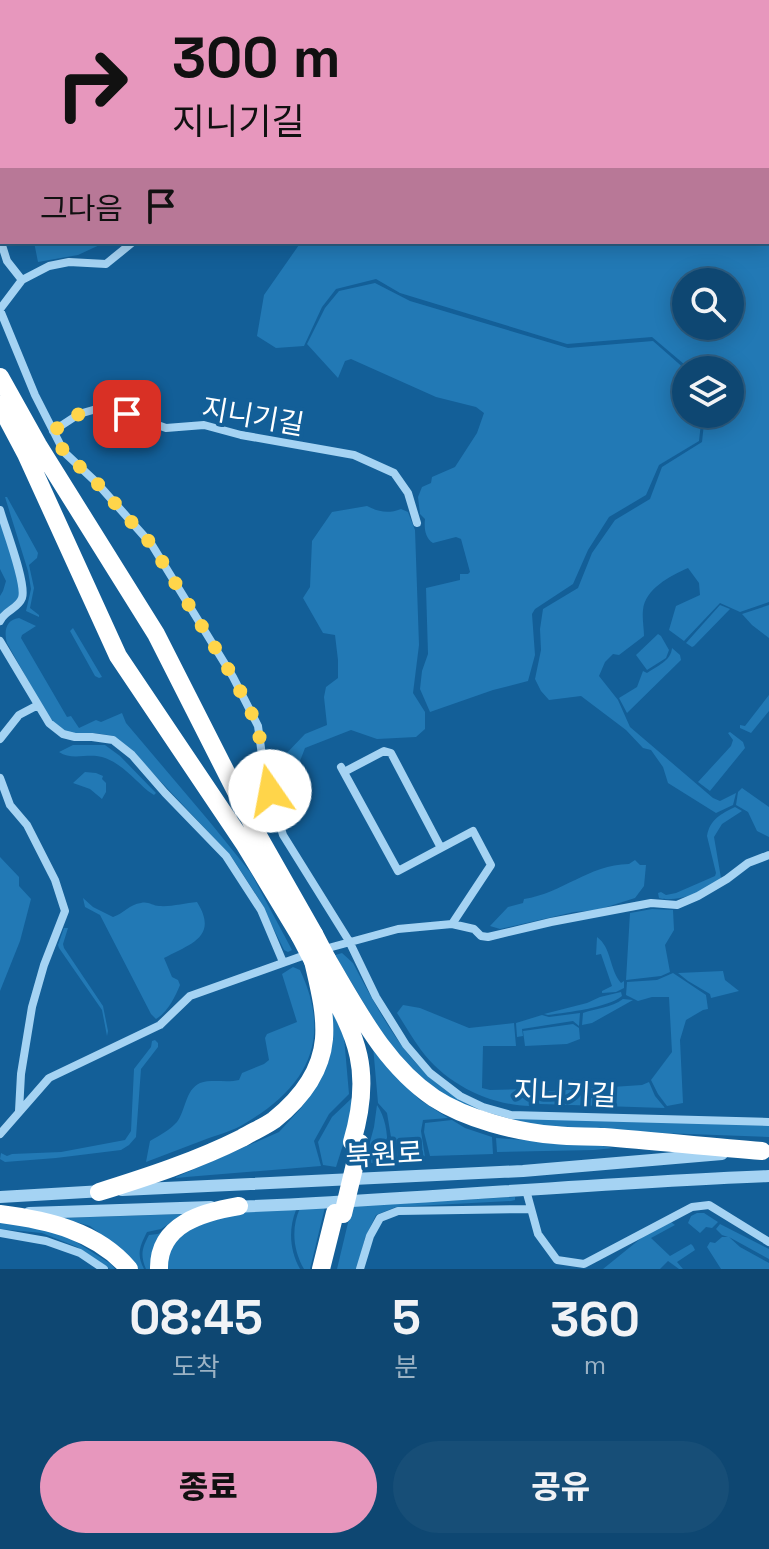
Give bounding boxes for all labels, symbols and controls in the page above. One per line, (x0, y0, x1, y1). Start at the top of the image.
text: 300 m (172, 22, 341, 93)
icon: right (40, 32, 144, 136)
text: 지니기길 (172, 99, 304, 145)
icon: arrive (139, 184, 183, 228)
text: 그다음 (40, 189, 123, 228)
map controls (672, 268, 744, 428)
button: search (672, 268, 744, 340)
button: layers (672, 356, 744, 428)
pin (93, 380, 161, 448)
street label: 지니기길 (199, 389, 307, 443)
icon: arrive (105, 392, 149, 436)
position arrow (228, 749, 312, 833)
street label: 지니기길 (513, 1072, 617, 1114)
street label: 북원로 (344, 1134, 424, 1174)
text: 08:45 (129, 1287, 263, 1348)
text: 5 (392, 1287, 421, 1348)
text: 360 (550, 1289, 640, 1350)
text: m (584, 1348, 606, 1382)
text: 도착 (172, 1350, 220, 1384)
text: 분 (394, 1350, 418, 1384)
button: 종료 (40, 1441, 377, 1533)
button: 공유 (393, 1441, 729, 1533)

